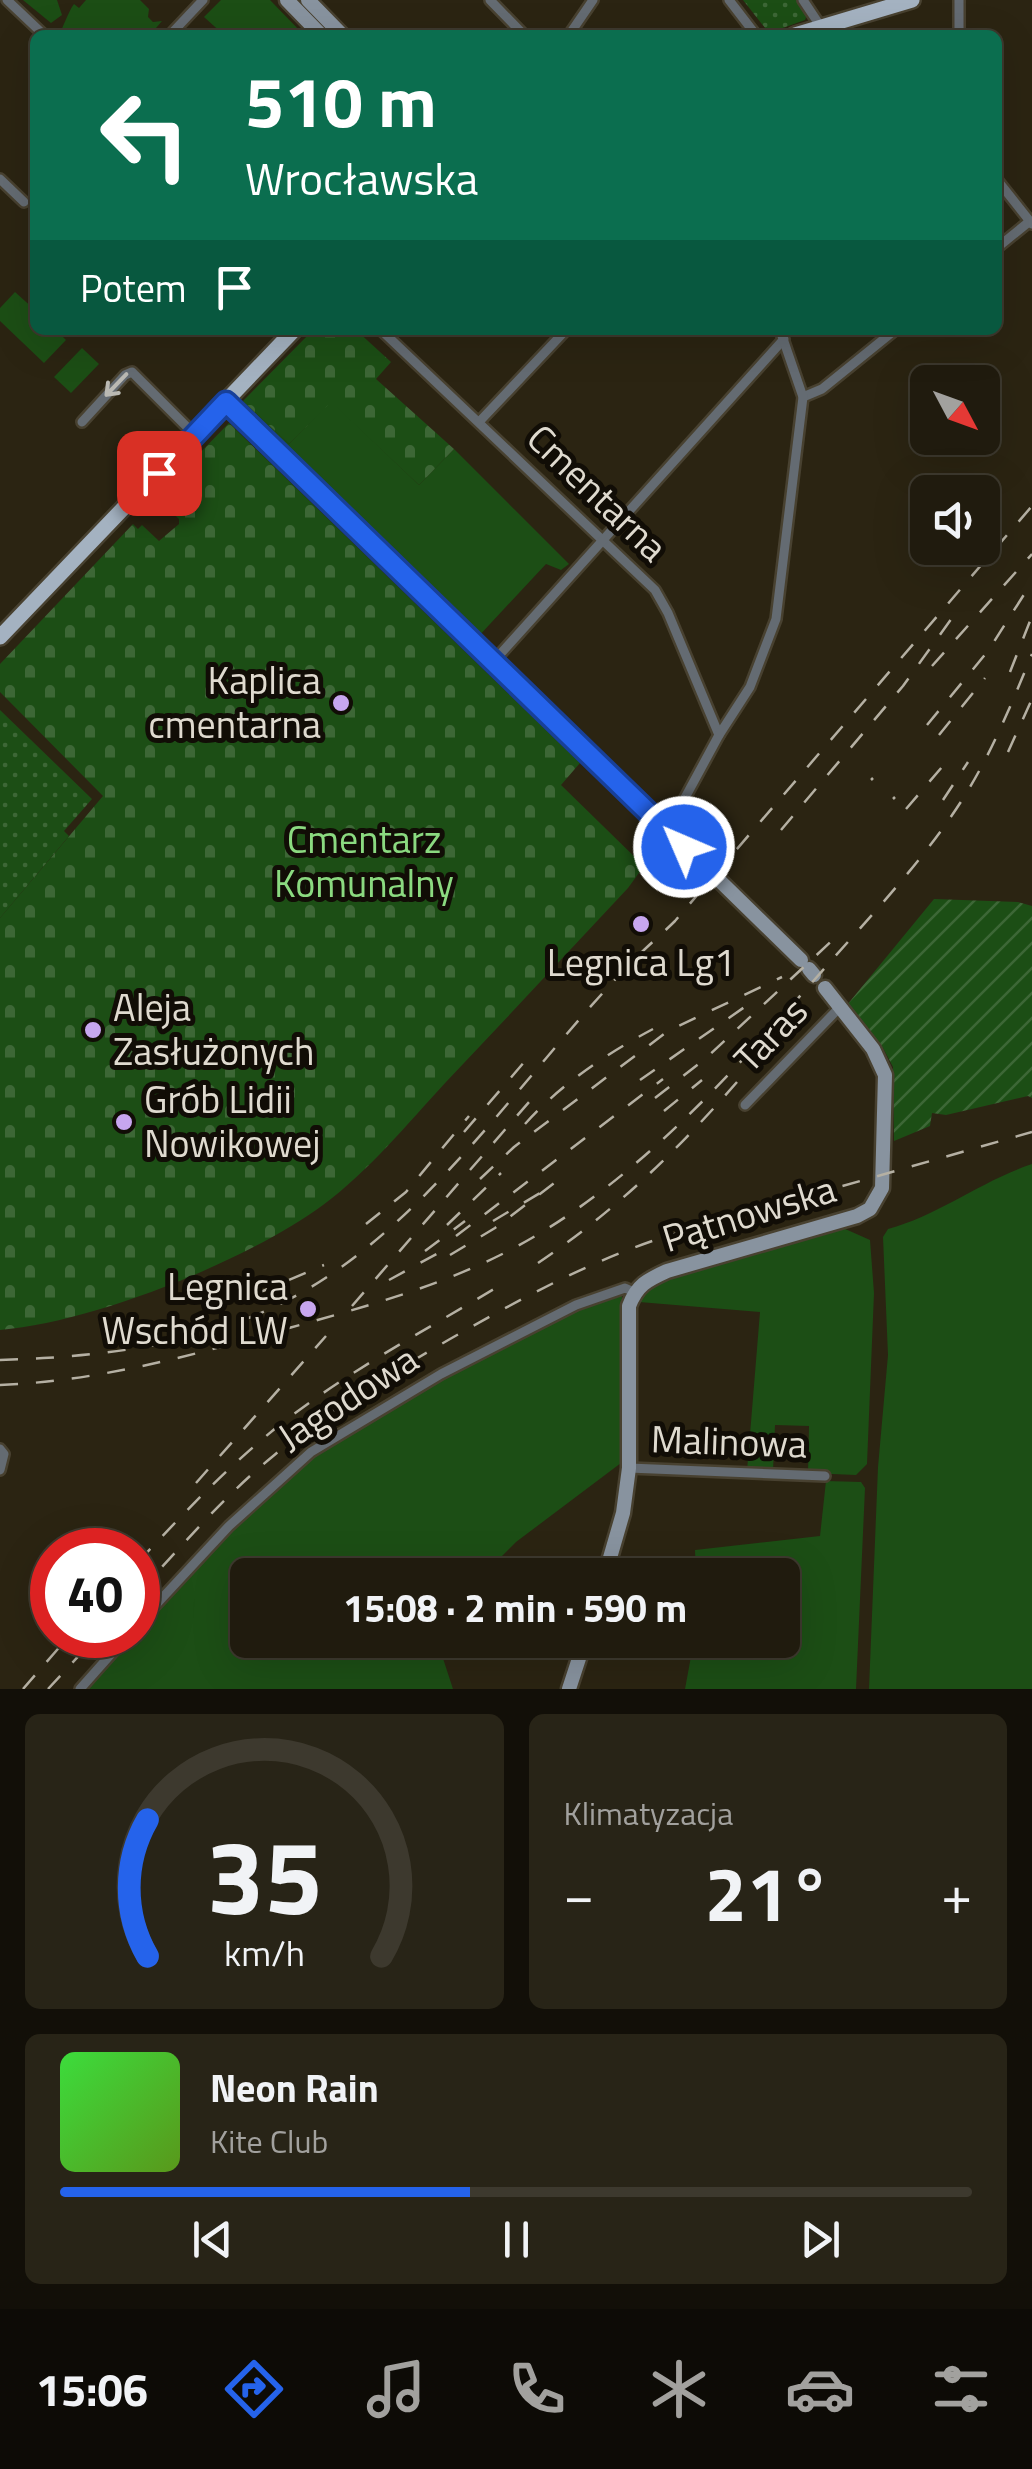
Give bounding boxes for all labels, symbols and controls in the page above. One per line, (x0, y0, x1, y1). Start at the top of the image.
text: 510 m (245, 48, 437, 154)
icon: left (80, 70, 210, 200)
text: Wrocławska (245, 144, 478, 212)
text: Potem (80, 259, 187, 317)
icon: arrive (207, 260, 262, 315)
north arrow (910, 365, 1000, 455)
map controls (910, 365, 1000, 565)
one-way arrow (105, 373, 129, 397)
street label: Cmentarna (514, 410, 681, 575)
pin (117, 431, 202, 516)
icon: arrive (132, 446, 187, 501)
button: sound (910, 475, 1000, 565)
place label: Kaplica cmentarna (148, 651, 321, 753)
marker: Kaplica cmentarna (330, 692, 352, 714)
position arrow (632, 795, 736, 899)
park label: Cmentarz Komunalny (274, 810, 454, 912)
marker: Legnica Lg1 (630, 913, 652, 935)
place label: Legnica Lg1 (547, 933, 735, 991)
place label: Aleja Zasłużonych (113, 978, 314, 1080)
street label: Taras (720, 983, 821, 1085)
marker: Aleja Zasłużonych (82, 1019, 104, 1041)
place label: Grób Lidii Nowikowej (144, 1070, 321, 1172)
marker: Grób Lidii Nowikowej (113, 1111, 135, 1133)
street label: Pątnowska (655, 1159, 843, 1267)
place label: Legnica Wschód LW (102, 1257, 288, 1359)
marker: Legnica Wschód LW (297, 1298, 319, 1320)
street label: Jagodowa (266, 1330, 429, 1464)
street label: Malinowa (650, 1409, 808, 1473)
speed limit sign: 40 (30, 1528, 160, 1658)
text: 15:08 · 2 min · 590 m (343, 1579, 687, 1637)
text: Klimatyzacja (564, 1789, 733, 1837)
text: 35 (206, 1796, 322, 1954)
text: 21° (705, 1836, 831, 1950)
text: − (564, 1852, 594, 1935)
text: + (941, 1852, 972, 1935)
text: km/h (224, 1925, 305, 1980)
text: Neon Rain (210, 2059, 379, 2117)
text: Kite Club (210, 2117, 328, 2165)
icon: previous (185, 2212, 240, 2267)
icon: pause (489, 2212, 544, 2267)
icon: next (793, 2212, 848, 2267)
icon: directions (219, 2354, 289, 2424)
icon: music (361, 2354, 431, 2424)
icon: phone (502, 2354, 572, 2424)
icon: climate (644, 2354, 714, 2424)
icon: car (785, 2354, 855, 2424)
icon: filters (926, 2354, 996, 2424)
text: 15:06 (36, 2355, 148, 2423)

